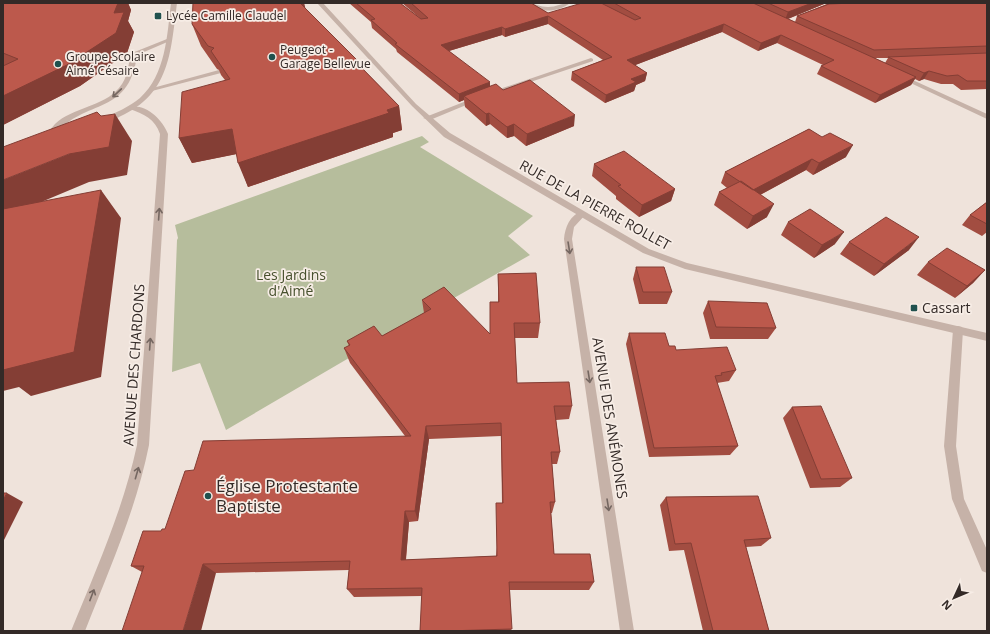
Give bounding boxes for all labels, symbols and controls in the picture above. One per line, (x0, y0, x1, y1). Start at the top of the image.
place label: Lycée Camille Claudel (166, 7, 287, 24)
marker: Lycée Camille Claudel (153, 11, 163, 21)
place label: Peugeot - Garage Bellevue (280, 41, 371, 72)
place label: Groupe Scolaire Aimé Césaire (66, 48, 156, 79)
marker: Peugeot - Garage Bellevue (267, 52, 277, 62)
marker: Groupe Scolaire Aimé Césaire (53, 59, 63, 69)
one-way arrow (112, 88, 122, 98)
street label: RUE DE LA PIERRE ROLLET (516, 155, 674, 254)
one-way arrow (155, 208, 163, 221)
one-way arrow (565, 241, 573, 254)
park label: Les Jardins d'Aimé (256, 265, 326, 300)
street label: AVENUE DES CHARDONS (118, 283, 149, 447)
place label: Cassart (922, 298, 970, 317)
marker: Cassart (909, 303, 919, 313)
street label: AVENUE DES ANÉMONES (588, 336, 633, 500)
one-way arrow (147, 338, 154, 351)
one-way arrow (585, 370, 593, 383)
one-way arrow (134, 467, 142, 480)
place label: Église Protestante Baptiste (216, 474, 358, 517)
marker: Église Protestante Baptiste (203, 491, 213, 501)
one-way arrow (604, 498, 612, 511)
north arrow (934, 578, 974, 618)
one-way arrow (89, 589, 96, 601)
text: N (938, 597, 955, 614)

